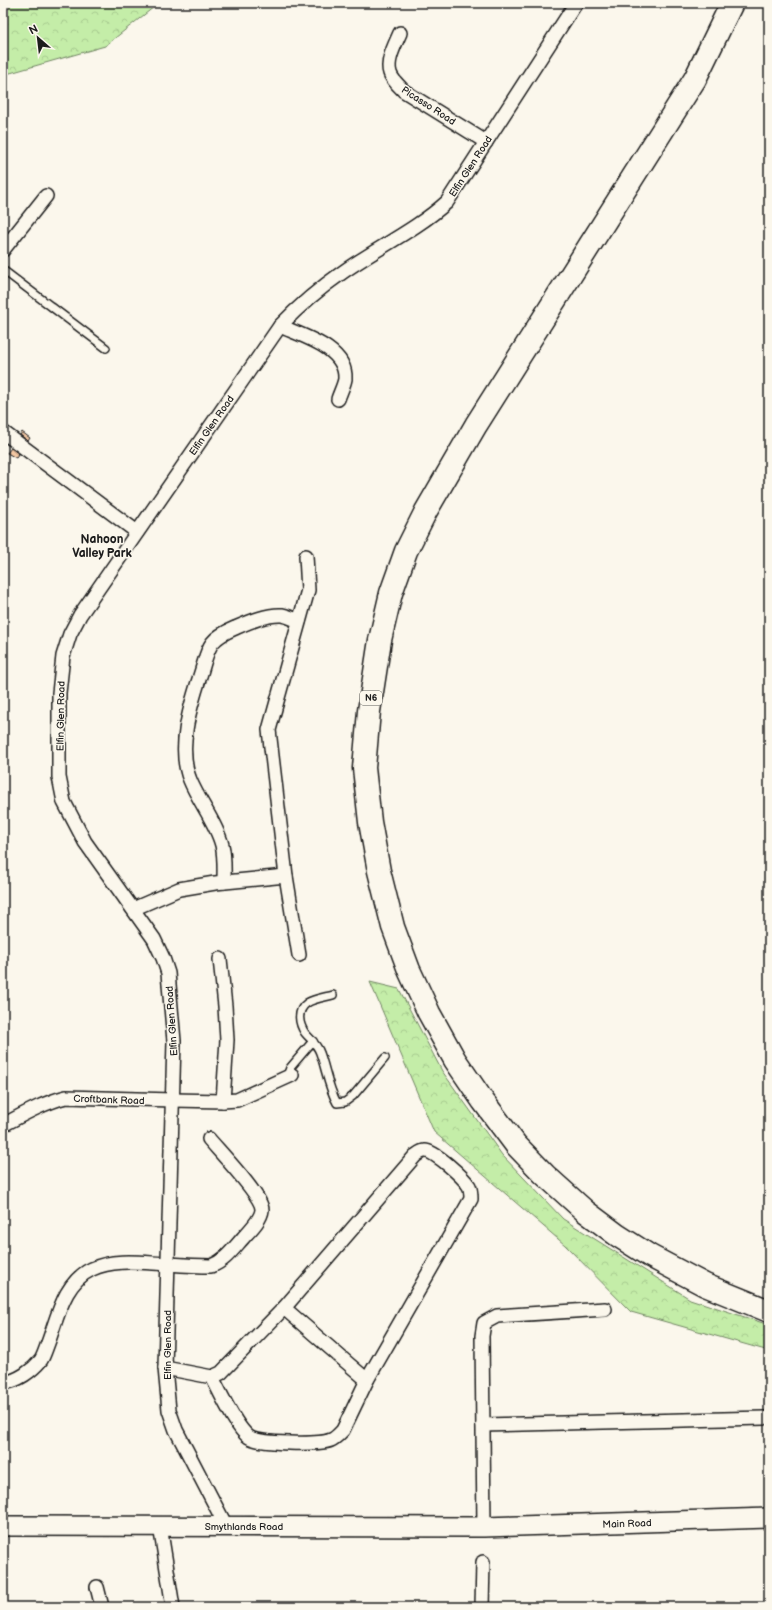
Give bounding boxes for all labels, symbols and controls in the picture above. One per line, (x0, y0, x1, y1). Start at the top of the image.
north arrow (18, 18, 58, 58)
text: N (27, 22, 40, 37)
street label: Picasso Road (399, 84, 458, 128)
street label: Elfin Glen Road (447, 134, 495, 199)
street label: Elfin Glen Road (187, 393, 237, 458)
district label: Nahoon Valley Park (72, 532, 132, 561)
street label: Elfin Glen Road (54, 681, 68, 751)
road number: N6 (360, 691, 382, 705)
street label: Elfin Glen Road (164, 985, 180, 1056)
street label: Croftbank Road (73, 1093, 145, 1107)
street label: Elfin Glen Road (162, 1310, 174, 1380)
street label: Main Road (602, 1517, 652, 1531)
street label: Smythlands Road (205, 1521, 283, 1533)

